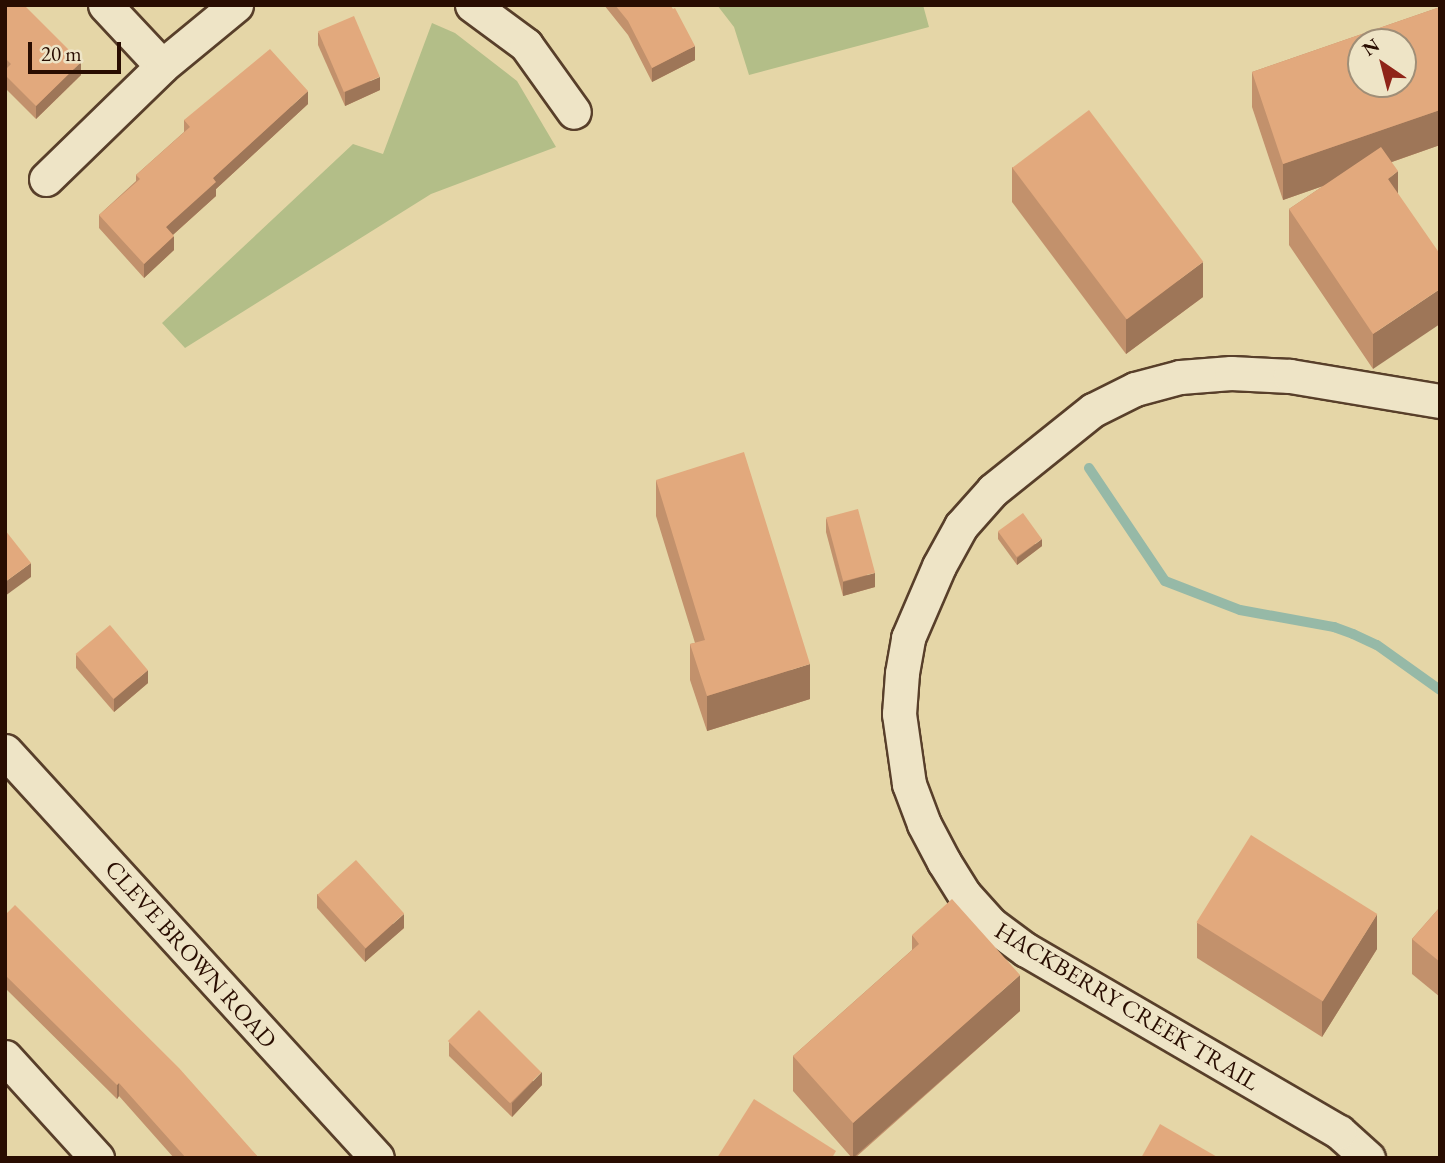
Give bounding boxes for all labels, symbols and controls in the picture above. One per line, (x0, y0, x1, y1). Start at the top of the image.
scale bar (32, 28, 124, 72)
north arrow (1347, 28, 1417, 98)
text: N (1357, 32, 1384, 62)
text: 20 m (41, 40, 82, 67)
street label: CLEVE BROWN ROAD (99, 854, 283, 1054)
street label: HACKBERRY CREEK TRAIL (990, 916, 1264, 1096)

